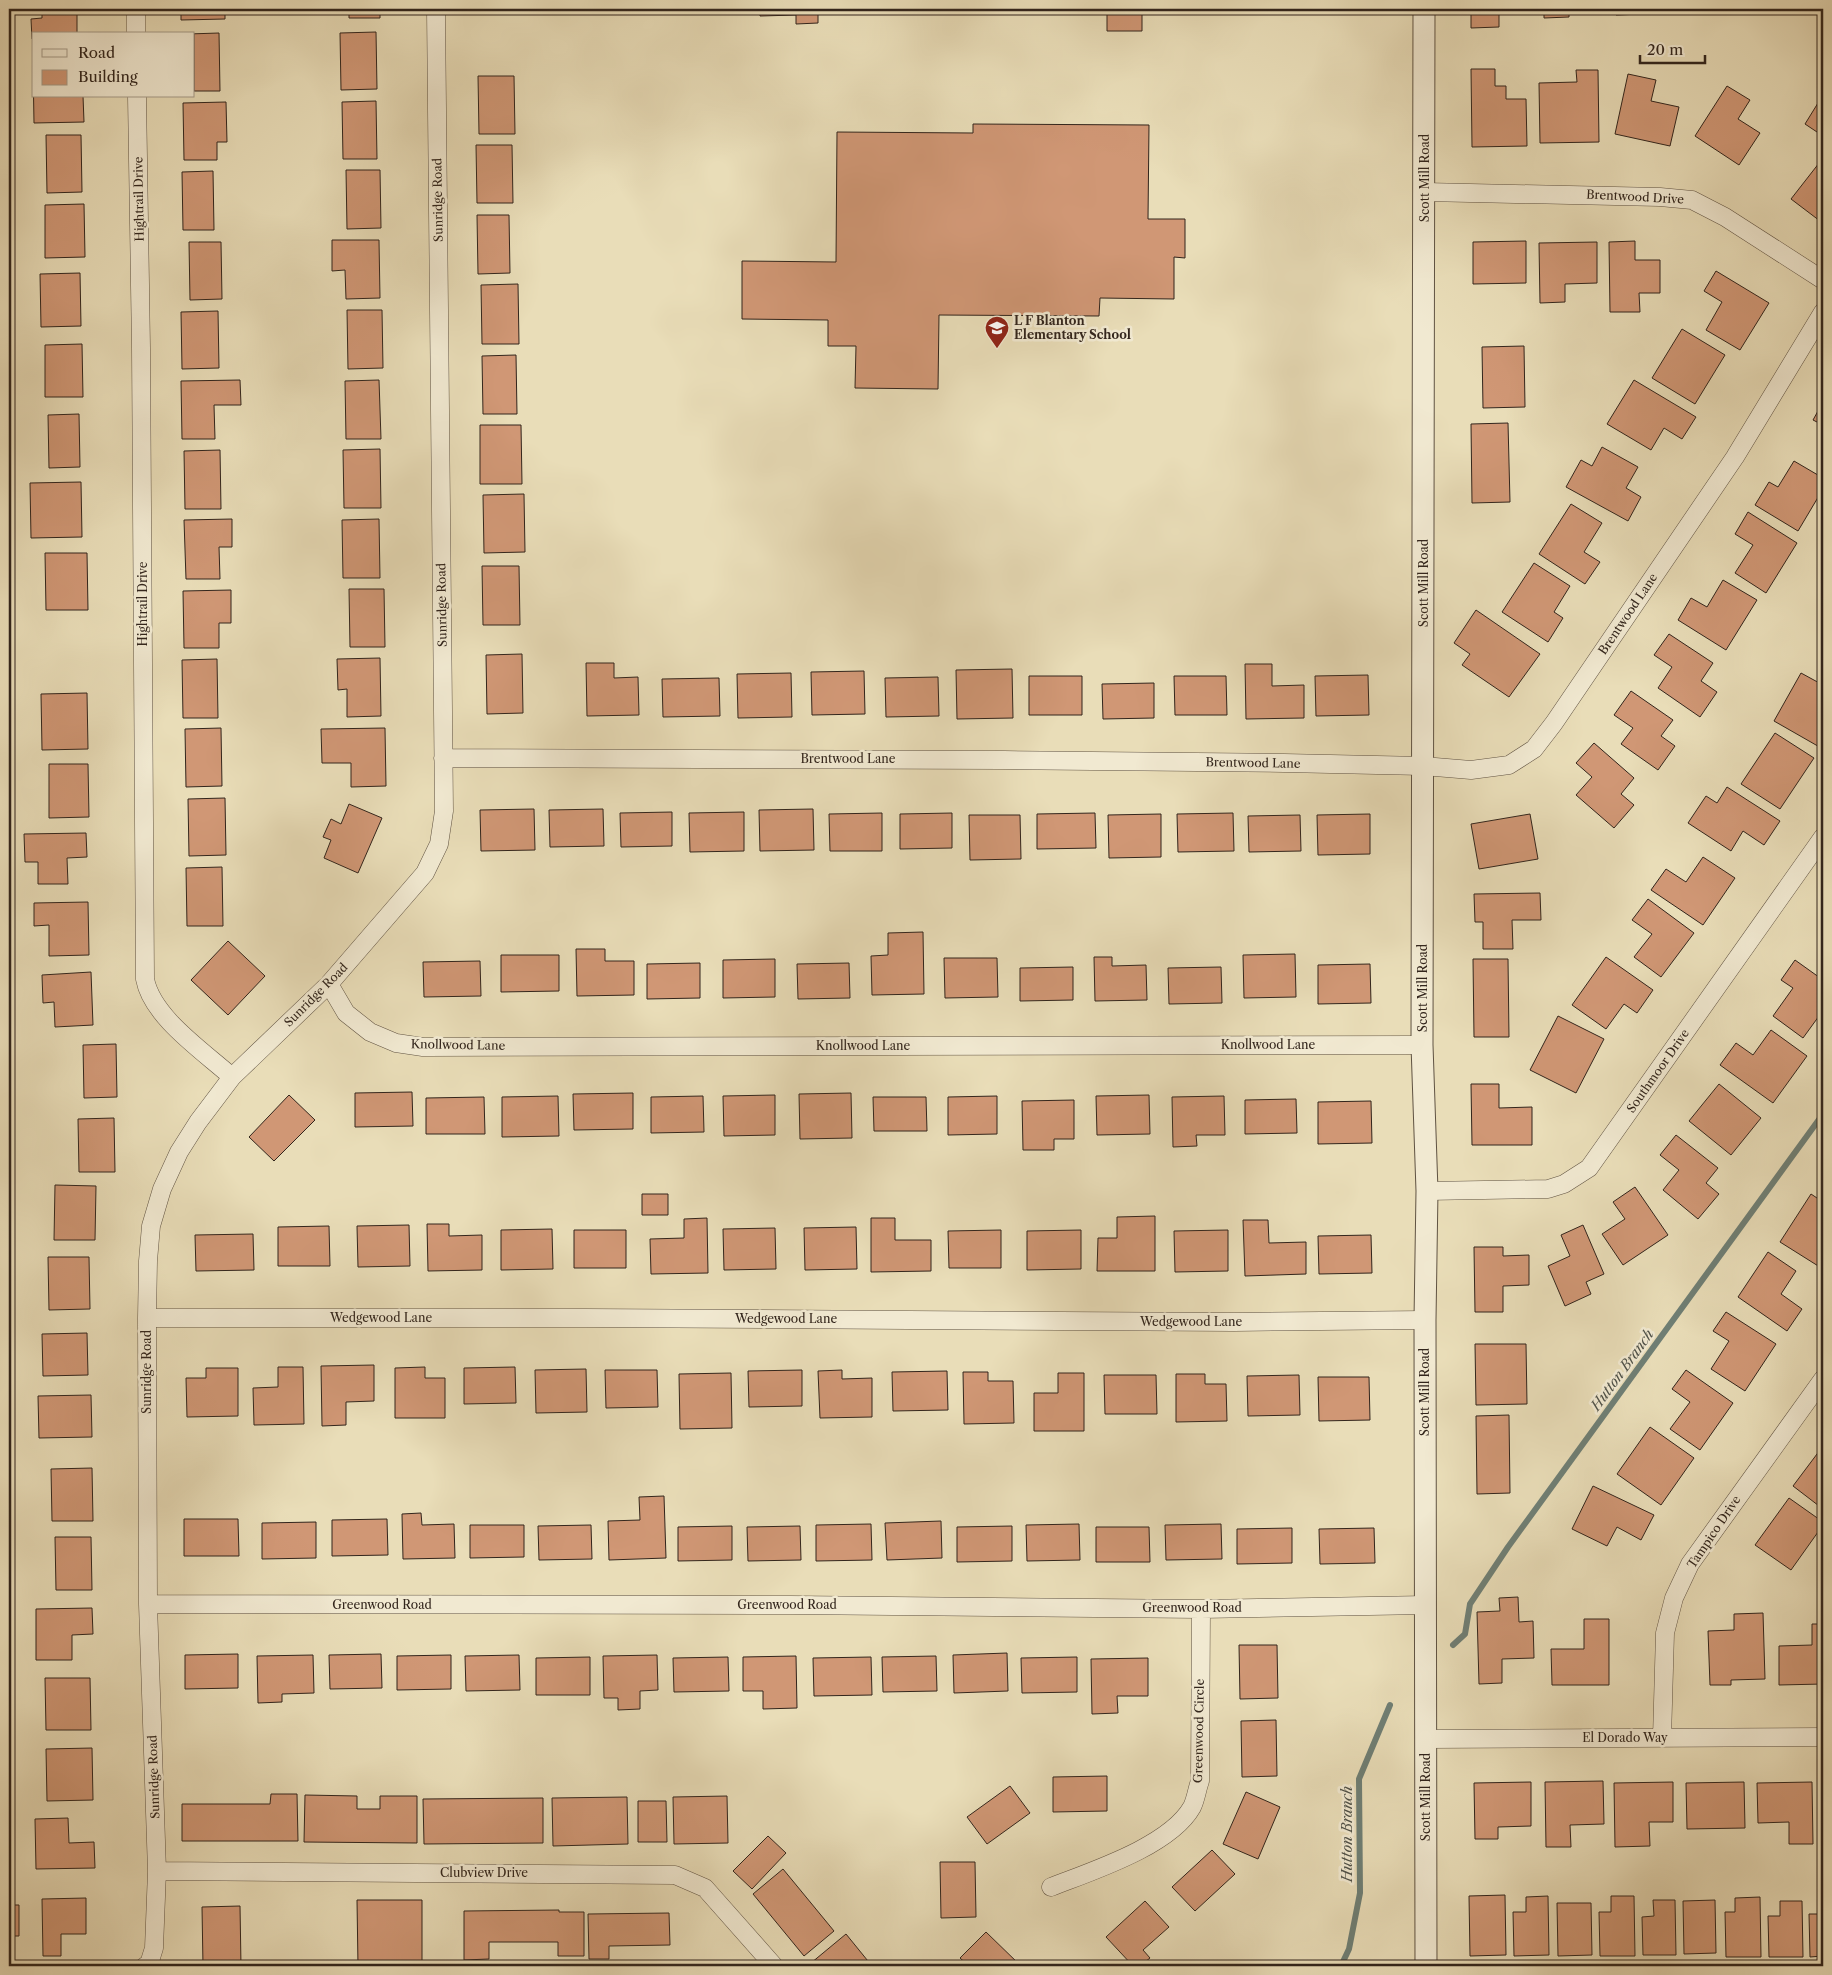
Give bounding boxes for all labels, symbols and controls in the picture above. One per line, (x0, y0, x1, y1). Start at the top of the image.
legend (32, 32, 195, 98)
scale bar (1640, 32, 1704, 64)
text: 20 m (1647, 40, 1683, 59)
text: Road (78, 43, 115, 62)
text: Building (78, 67, 138, 86)
street label: Scott Mill Road (1417, 133, 1432, 222)
street label: Hightrail Drive (130, 156, 147, 242)
street label: Sunridge Road (429, 157, 446, 242)
street label: Brentwood Drive (1586, 186, 1684, 207)
place label: L F Blanton Elementary School (1014, 313, 1131, 342)
school or university icon: L F Blanton Elementary School (984, 315, 1010, 349)
street label: Scott Mill Road (1416, 538, 1431, 627)
street label: Hightrail Drive (135, 561, 150, 646)
street label: Sunridge Road (433, 562, 450, 647)
street label: Brentwood Lane (1595, 570, 1661, 657)
street label: Brentwood Lane (801, 751, 896, 766)
street label: Brentwood Lane (1205, 754, 1301, 771)
street label: Scott Mill Road (1415, 943, 1430, 1032)
street label: Sunridge Road (281, 959, 351, 1030)
street label: Southmoor Drive (1623, 1026, 1692, 1115)
street label: Knollwood Lane (411, 1036, 506, 1053)
street label: Knollwood Lane (1221, 1037, 1316, 1052)
street label: Knollwood Lane (816, 1038, 911, 1053)
street label: Wedgewood Lane (329, 1310, 432, 1325)
street label: Wedgewood Lane (734, 1311, 837, 1326)
street label: Wedgewood Lane (1139, 1314, 1242, 1329)
water label: Hutton Branch (1586, 1326, 1658, 1415)
street label: Sunridge Road (139, 1329, 154, 1414)
street label: Scott Mill Road (1417, 1347, 1432, 1436)
street label: Tampico Drive (1684, 1492, 1744, 1571)
street label: Greenwood Road (332, 1597, 433, 1612)
street label: Greenwood Road (737, 1597, 838, 1612)
street label: Greenwood Road (1142, 1600, 1243, 1615)
street label: Greenwood Circle (1190, 1678, 1207, 1783)
street label: El Dorado Way (1582, 1730, 1668, 1745)
street label: Sunridge Road (145, 1734, 162, 1819)
street label: Scott Mill Road (1418, 1752, 1433, 1841)
water label: Hutton Branch (1338, 1786, 1356, 1883)
street label: Clubview Drive (440, 1865, 528, 1880)

